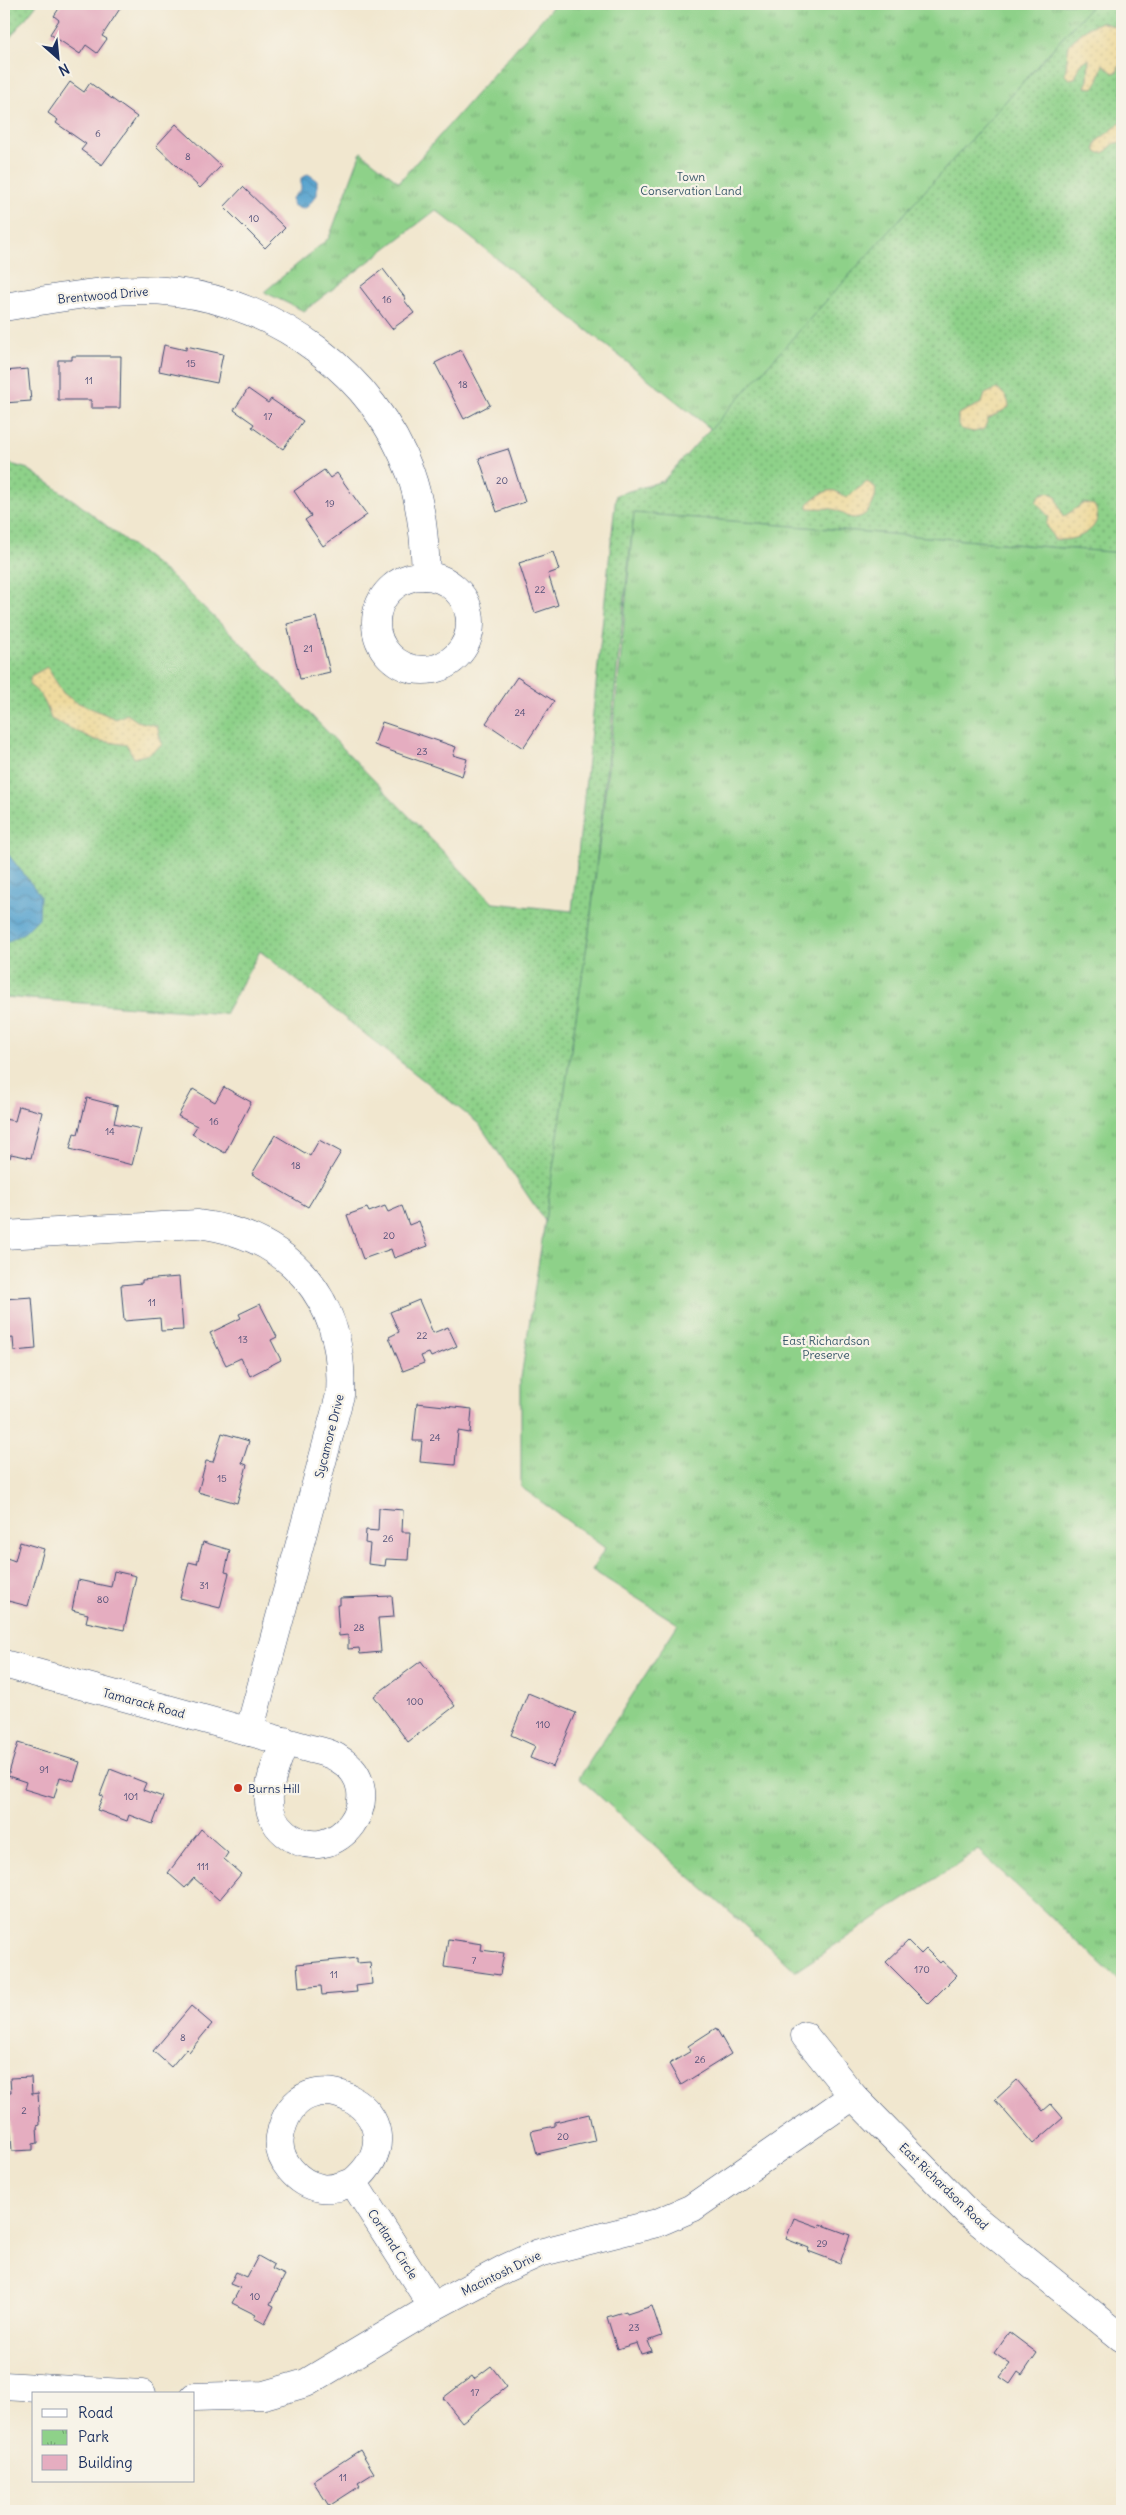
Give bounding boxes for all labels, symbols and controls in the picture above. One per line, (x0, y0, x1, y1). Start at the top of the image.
north arrow (32, 32, 82, 82)
text: N (56, 59, 72, 80)
house number: 6 (95, 127, 101, 140)
house number: 8 (185, 150, 191, 163)
park label: Town Conservation Land (640, 169, 742, 198)
house number: 10 (249, 212, 259, 225)
street label: Brentwood Drive (57, 284, 149, 306)
house number: 16 (382, 293, 392, 306)
house number: 15 (186, 357, 196, 370)
house number: 11 (85, 374, 93, 387)
house number: 18 (458, 378, 468, 391)
house number: 17 (264, 410, 273, 423)
house number: 20 (496, 474, 508, 487)
house number: 19 (325, 497, 335, 510)
house number: 22 (535, 583, 546, 596)
house number: 21 (303, 642, 313, 655)
house number: 24 (514, 706, 526, 719)
house number: 23 (416, 745, 428, 758)
house number: 16 (209, 1115, 219, 1128)
house number: 14 (105, 1125, 115, 1138)
house number: 18 (291, 1159, 301, 1172)
house number: 20 (383, 1229, 395, 1242)
house number: 11 (148, 1296, 156, 1309)
house number: 22 (417, 1329, 428, 1342)
house number: 13 (238, 1333, 248, 1346)
park label: East Richardson Preserve (782, 1333, 870, 1362)
street label: Sycamore Drive (311, 1393, 347, 1479)
house number: 24 (429, 1431, 441, 1444)
house number: 15 (217, 1472, 227, 1485)
house number: 26 (382, 1532, 394, 1545)
house number: 31 (199, 1579, 209, 1592)
house number: 80 (97, 1593, 109, 1606)
house number: 28 (353, 1621, 365, 1634)
street label: Tamarack Road (101, 1685, 187, 1721)
house number: 100 (406, 1695, 424, 1708)
house number: 110 (536, 1718, 550, 1731)
house number: 91 (39, 1763, 49, 1776)
place label: Burns Hill (248, 1781, 300, 1796)
marker: Burns Hill (232, 1782, 244, 1794)
house number: 101 (124, 1790, 138, 1803)
house number: 111 (197, 1860, 209, 1873)
house number: 7 (472, 1954, 477, 1967)
house number: 170 (914, 1963, 930, 1976)
house number: 11 (330, 1968, 338, 1981)
house number: 8 (180, 2031, 186, 2044)
house number: 26 (694, 2053, 706, 2066)
house number: 2 (21, 2104, 27, 2117)
house number: 20 (557, 2130, 569, 2143)
street label: East Richardson Road (896, 2140, 992, 2232)
street label: Cortland Circle (365, 2206, 421, 2282)
house number: 29 (816, 2237, 828, 2250)
street label: Macintosh Drive (459, 2247, 543, 2299)
house number: 10 (250, 2290, 260, 2303)
house number: 23 (628, 2321, 640, 2334)
house number: 17 (471, 2386, 480, 2399)
legend (32, 2392, 195, 2482)
text: Road (78, 2403, 113, 2422)
text: Park (78, 2427, 109, 2446)
text: Building (78, 2453, 133, 2472)
house number: 11 (339, 2471, 347, 2484)

